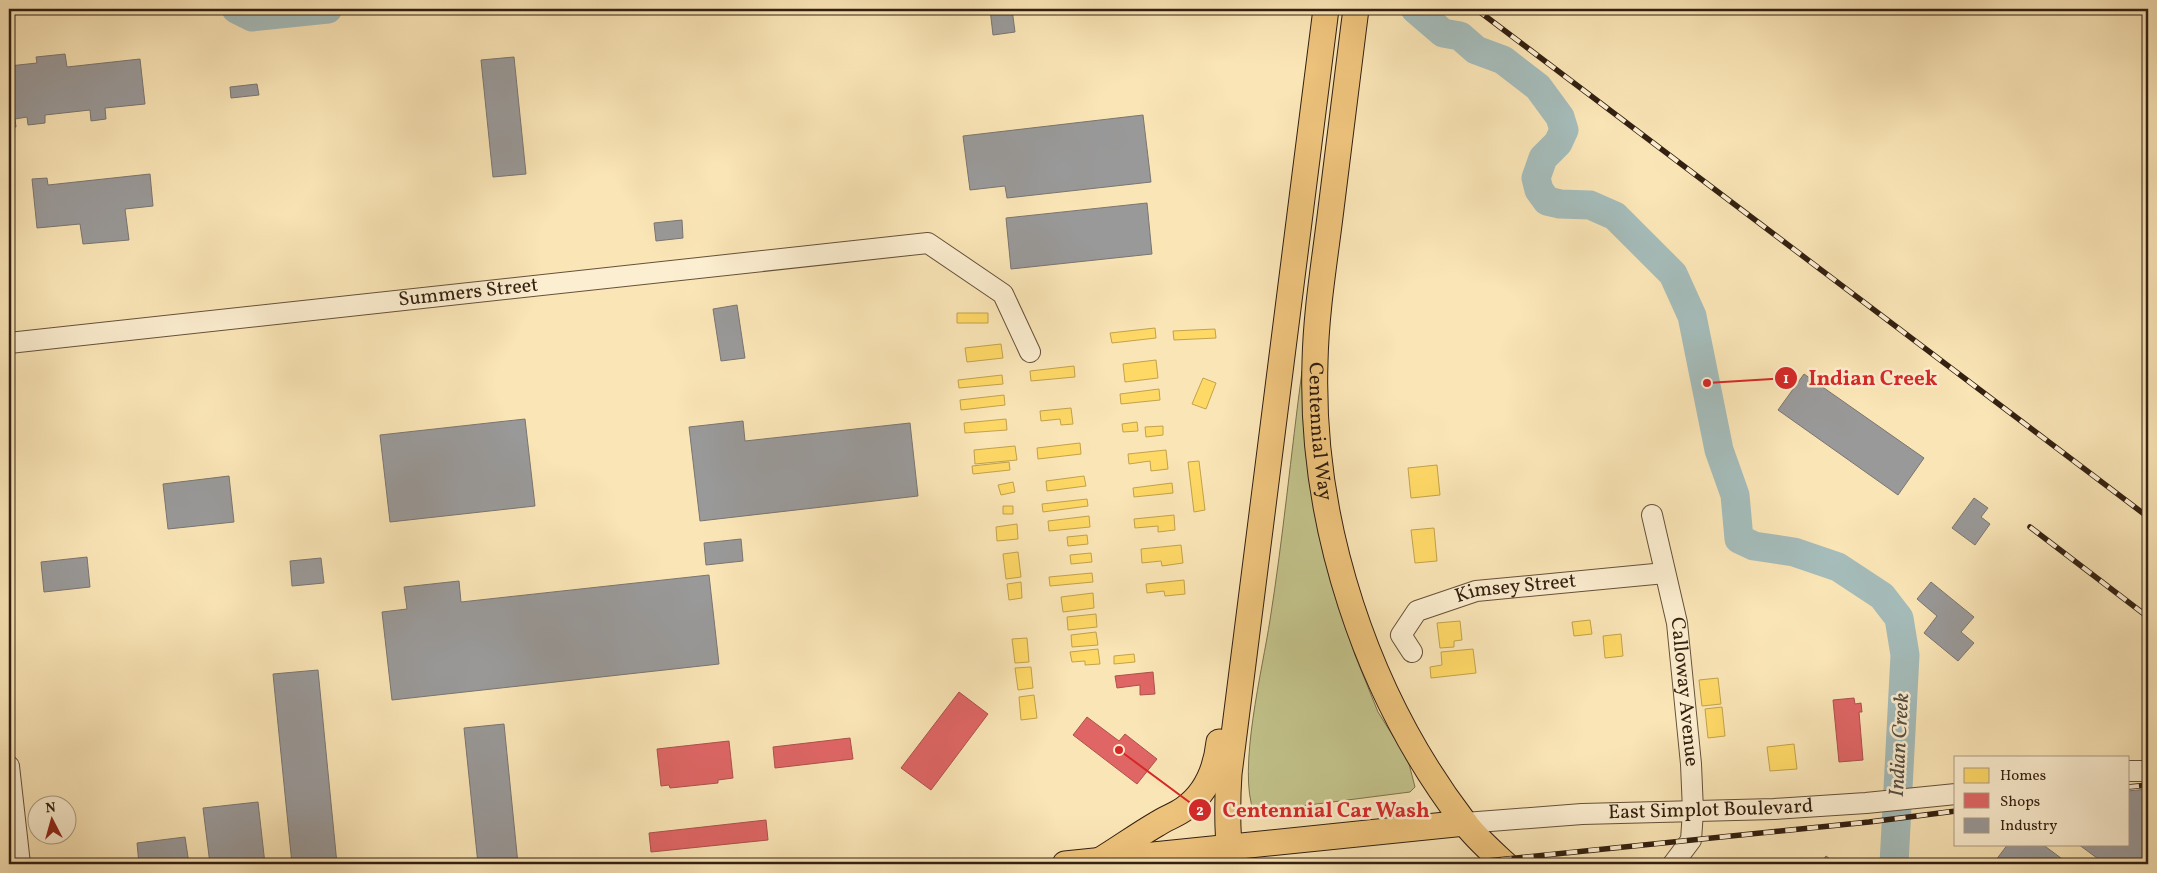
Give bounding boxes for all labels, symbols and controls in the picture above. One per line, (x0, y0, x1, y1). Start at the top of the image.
street label: Summers Street (397, 271, 540, 315)
callout: Indian Creek (1773, 360, 1947, 396)
street label: Centennial Way (1301, 362, 1339, 503)
text: Indian Creek (1809, 365, 1938, 394)
text: 1 (1783, 369, 1789, 390)
street label: Kimsey Street (1451, 568, 1577, 611)
street label: Calloway Avenue (1662, 616, 1705, 768)
water label: Indian Creek (1883, 692, 1917, 798)
legend (1954, 756, 2130, 846)
text: Homes (2000, 766, 2046, 787)
callout: Centennial Car Wash (1187, 792, 1440, 828)
street label: East Simplot Boulevard (1608, 792, 1814, 827)
text: Shops (2000, 792, 2040, 813)
north arrow (28, 796, 78, 846)
text: Centennial Car Wash (1222, 797, 1430, 826)
text: N (45, 799, 57, 819)
text: 2 (1196, 801, 1204, 822)
text: Industry (2000, 816, 2057, 837)

